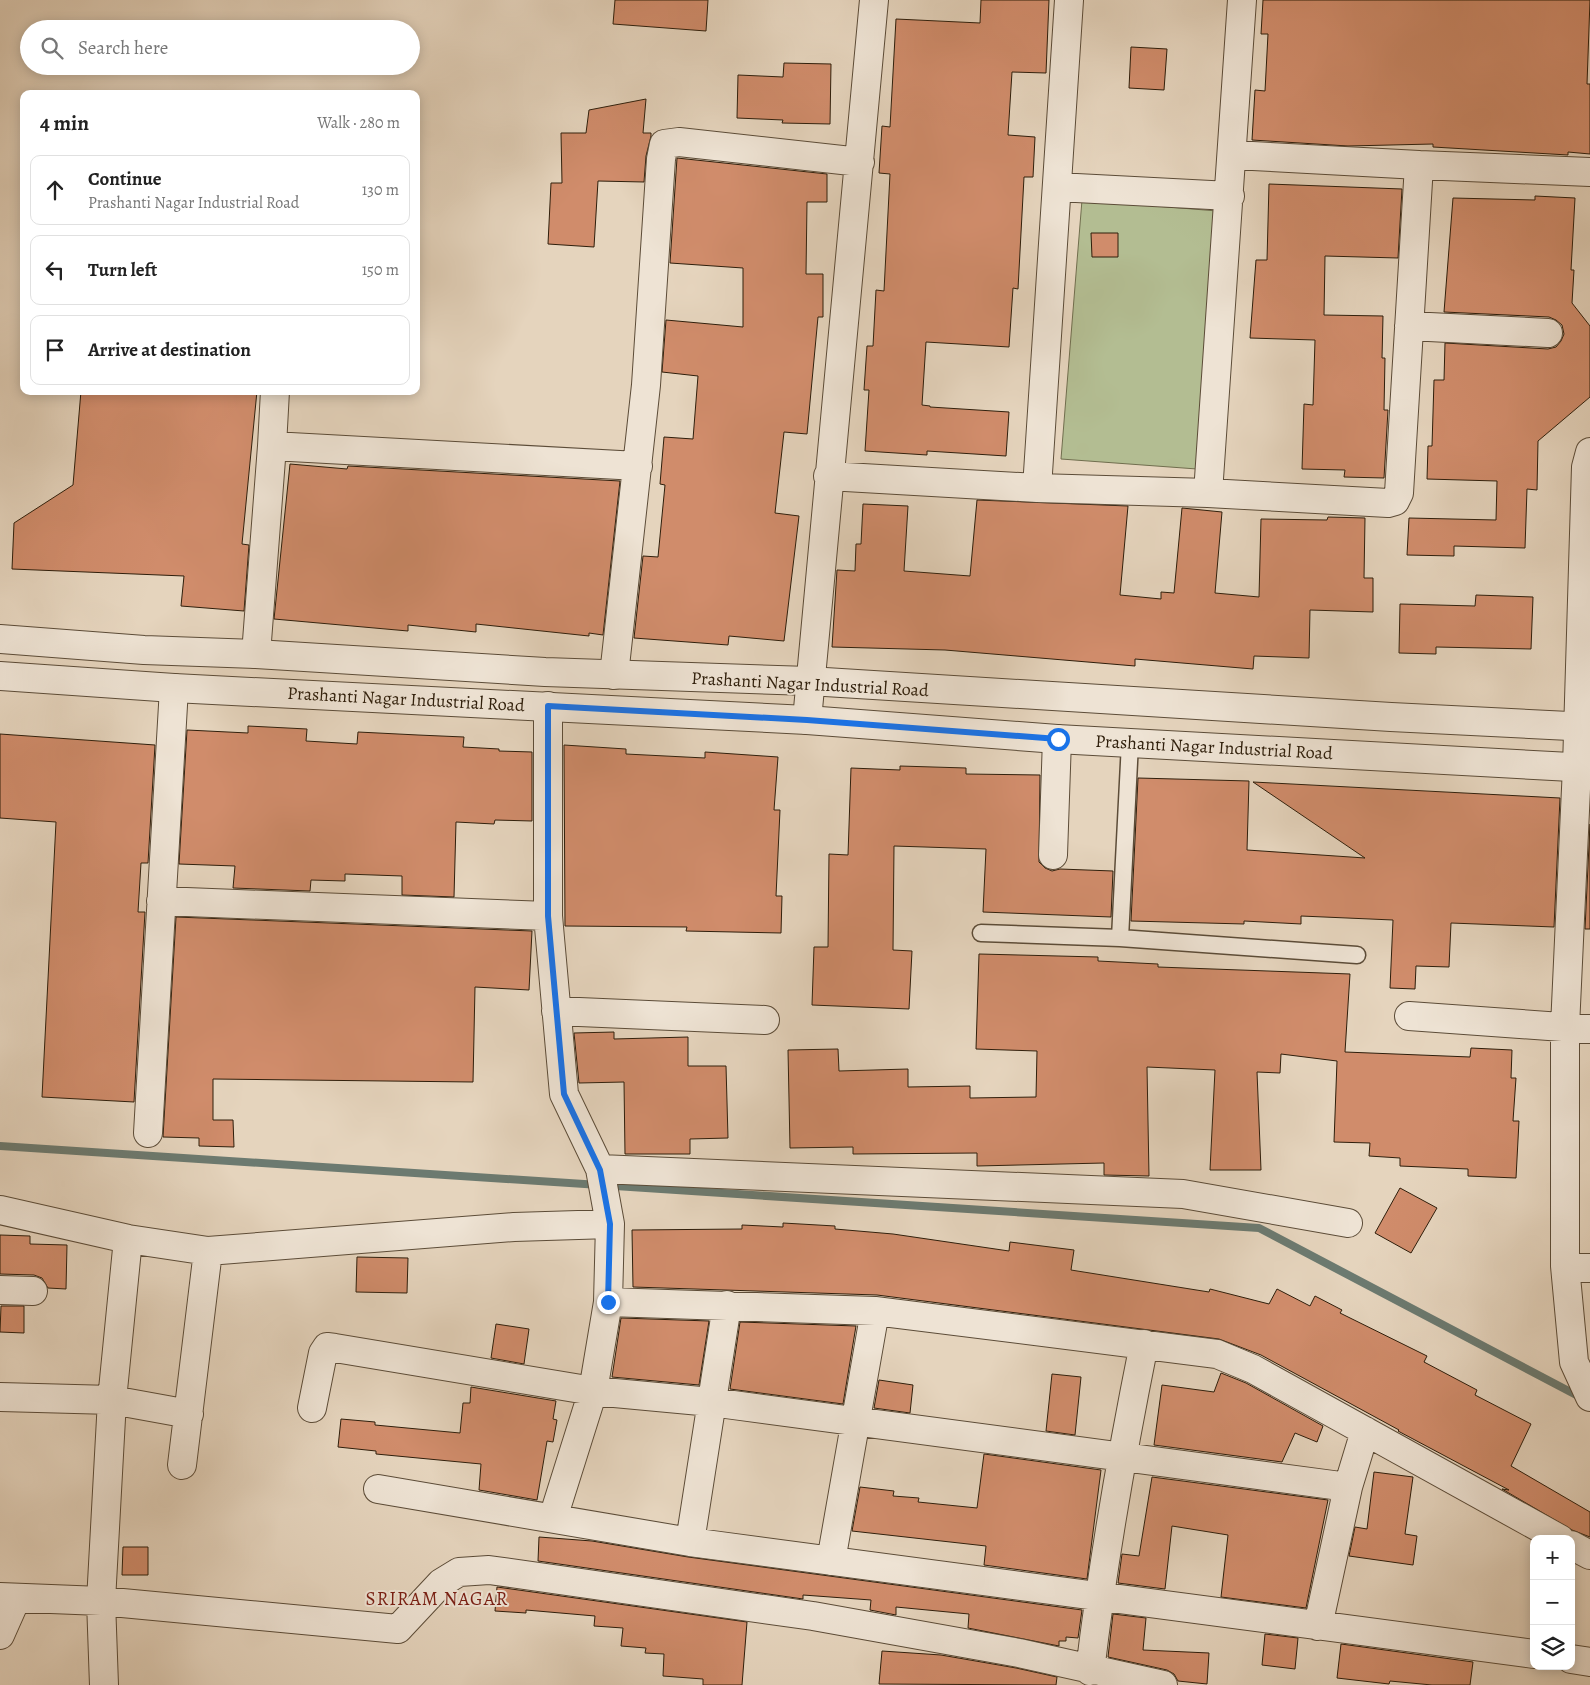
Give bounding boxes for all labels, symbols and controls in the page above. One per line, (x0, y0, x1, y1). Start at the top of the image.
search box (20, 20, 420, 75)
icon: search (38, 34, 66, 62)
text: Search here (78, 35, 168, 61)
text: 4 min (40, 109, 89, 137)
text: Walk · 280 m (317, 112, 400, 134)
text: Continue (88, 166, 162, 192)
icon: ahead (41, 176, 69, 204)
text: 130 m (362, 179, 399, 201)
text: Prashanti Nagar Industrial Road (88, 192, 299, 214)
icon: left (41, 256, 69, 284)
text: Turn left (88, 257, 157, 283)
text: 150 m (362, 259, 399, 281)
icon: arrive (41, 336, 69, 364)
text: Arrive at destination (88, 337, 251, 363)
street label: Prashanti Nagar Industrial Road (691, 666, 930, 702)
street label: Prashanti Nagar Industrial Road (287, 681, 526, 717)
route start (1047, 728, 1070, 751)
street label: Prashanti Nagar Industrial Road (1095, 729, 1334, 765)
route end (597, 1291, 620, 1314)
map controls (1530, 1535, 1575, 1670)
button: + (1530, 1535, 1575, 1580)
button: − (1530, 1580, 1575, 1625)
district label: SRIRAM NAGAR (366, 1586, 508, 1612)
button: layers (1530, 1625, 1575, 1670)

